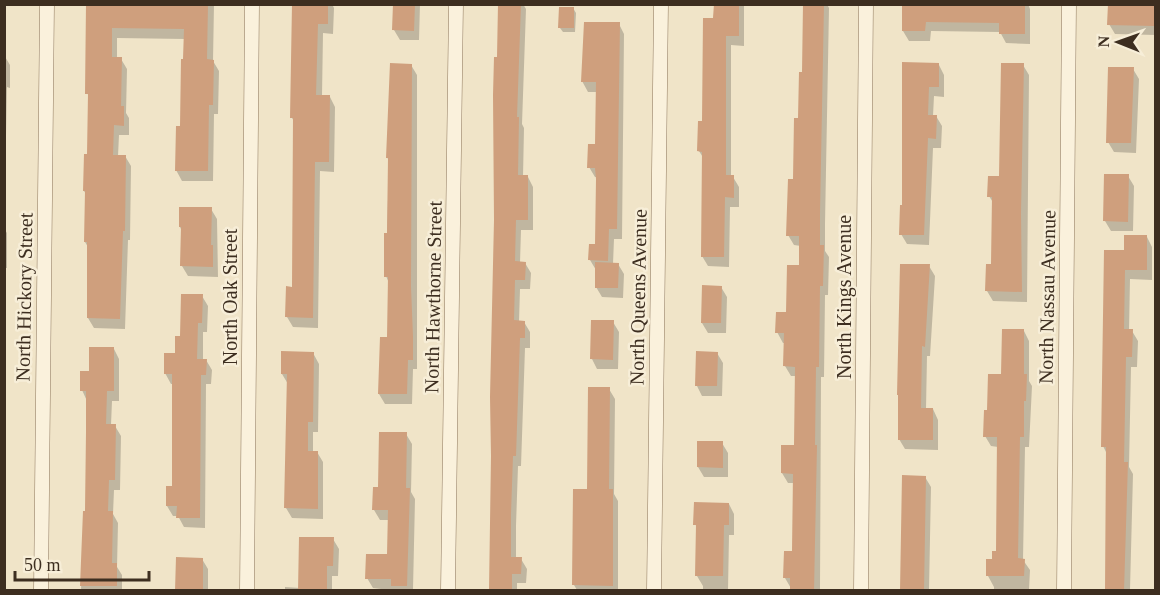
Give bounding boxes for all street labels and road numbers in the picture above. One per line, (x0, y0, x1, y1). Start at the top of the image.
street label: North Hawthorne Street (420, 200, 446, 393)
street label: North Queens Avenue (625, 209, 651, 385)
street label: North Nassau Avenue (1034, 210, 1060, 384)
street label: North Hickory Street (12, 212, 37, 382)
street label: North Kings Avenue (833, 215, 856, 379)
street label: North Oak Street (219, 228, 241, 365)

